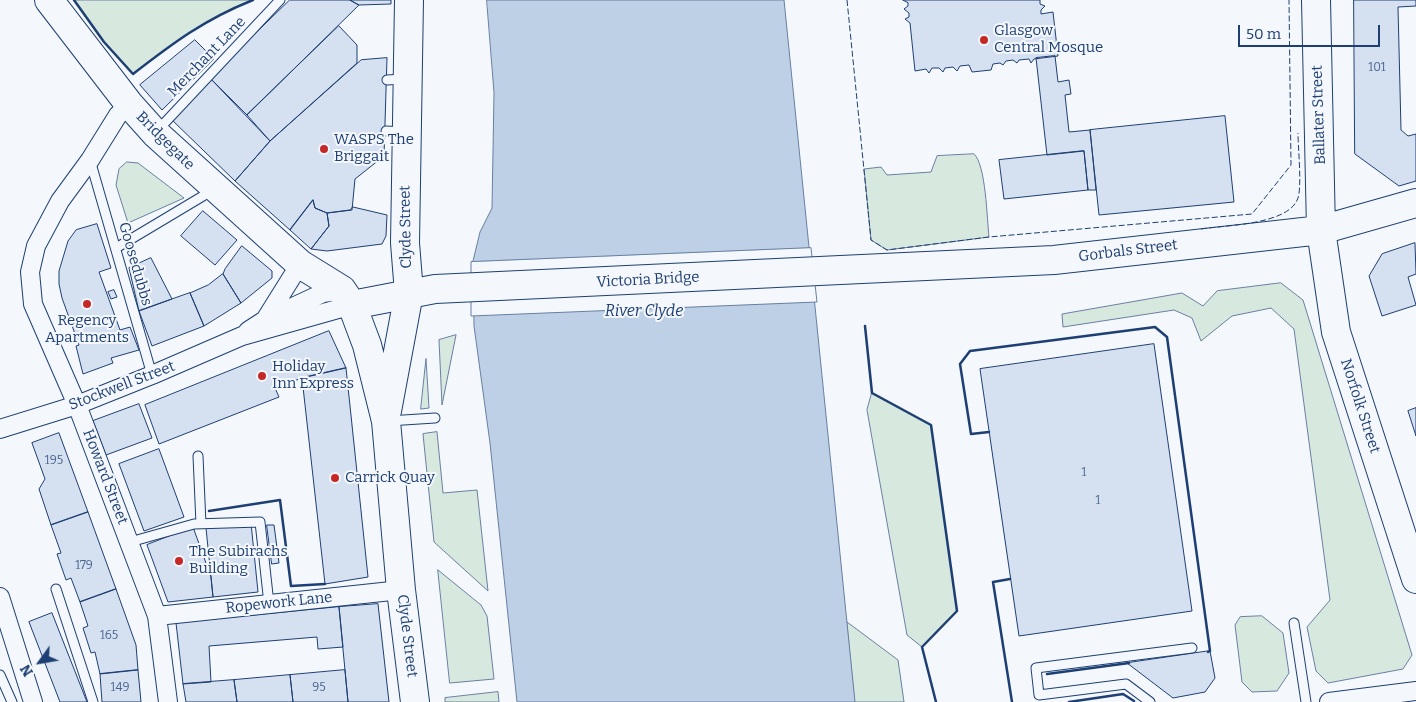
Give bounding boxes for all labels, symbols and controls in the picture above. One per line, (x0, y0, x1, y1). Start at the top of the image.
street label: Merchant Lane (164, 13, 250, 101)
scale bar (1241, 15, 1384, 47)
place label: Glasgow Central Mosque (994, 22, 1103, 57)
text: 50 m (1246, 25, 1281, 43)
marker: Glasgow Central Mosque (978, 34, 990, 46)
house number: 101 (1368, 61, 1386, 75)
street label: Ballater Street (1308, 65, 1330, 165)
street label: Bridgegate (132, 108, 198, 174)
place label: WASPS The Briggait (334, 131, 414, 166)
marker: WASPS The Briggait (318, 143, 330, 155)
street label: Clyde Street (396, 185, 416, 269)
street label: Goosedubbs (114, 220, 156, 308)
street label: Gorbals Street (1077, 236, 1179, 266)
street label: Victoria Bridge (596, 268, 700, 292)
marker: Regency Apartments (81, 298, 93, 310)
water label: River Clyde (605, 302, 683, 322)
place label: Regency Apartments (45, 312, 129, 347)
street label: Norfolk Street (1336, 356, 1384, 456)
street label: Stockwell Street (66, 357, 178, 415)
place label: Holiday Inn Express (272, 358, 354, 393)
marker: Holiday Inn Express (256, 370, 268, 382)
street label: Howard Street (79, 427, 131, 527)
house number: 195 (45, 454, 63, 468)
house number: 1 (1082, 466, 1086, 480)
place label: Carrick Quay (345, 469, 435, 487)
marker: Carrick Quay (329, 472, 341, 484)
house number: 1 (1096, 494, 1100, 508)
place label: The Subirachs Building (189, 543, 288, 578)
marker: The Subirachs Building (173, 555, 185, 567)
house number: 179 (75, 559, 93, 573)
street label: Ropework Lane (225, 588, 333, 618)
street label: Clyde Street (393, 594, 421, 678)
house number: 165 (100, 629, 118, 643)
north arrow (15, 637, 65, 687)
text: N (17, 661, 37, 679)
house number: 149 (111, 681, 129, 695)
house number: 95 (312, 681, 326, 695)

